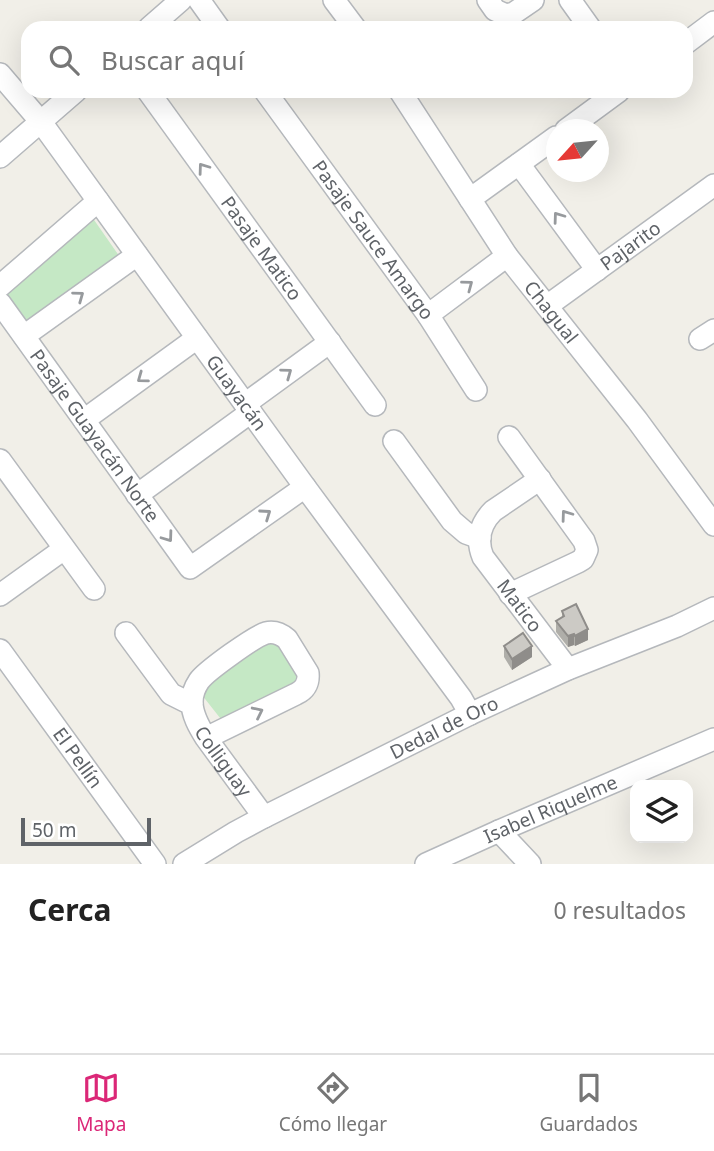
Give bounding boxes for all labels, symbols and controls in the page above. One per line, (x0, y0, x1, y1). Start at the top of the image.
search box (21, 21, 693, 98)
icon: search (45, 41, 83, 79)
text: Buscar aquí (101, 42, 244, 78)
north arrow (546, 119, 609, 182)
street label: Pasaje Sauce Amargo (306, 155, 440, 325)
one-way arrow (199, 163, 212, 176)
street label: Pasaje Matico (215, 191, 308, 306)
one-way arrow (554, 212, 566, 225)
street label: Pajarito (595, 215, 666, 276)
street label: Chagual (518, 275, 584, 349)
one-way arrow (460, 281, 473, 293)
one-way arrow (71, 292, 84, 304)
street label: Pasaje Guayacán Norte (24, 344, 166, 527)
street label: Guayacán (200, 349, 273, 436)
one-way arrow (279, 369, 292, 381)
one-way arrow (137, 370, 150, 382)
one-way arrow (258, 510, 271, 522)
one-way arrow (562, 511, 574, 523)
one-way arrow (160, 529, 172, 542)
street label: Matico (491, 574, 548, 637)
street label: Dedal de Oro (385, 690, 503, 765)
one-way arrow (251, 707, 263, 721)
street label: Colliguay (188, 721, 258, 802)
street label: El Pellín (47, 722, 109, 793)
street label: Isabel Riquelme (480, 769, 621, 849)
map controls (630, 780, 693, 843)
button: layers (630, 780, 693, 843)
scale bar (21, 815, 150, 847)
text: 50 m (32, 817, 76, 843)
text: Cerca (28, 889, 111, 930)
text: 0 resultados (553, 894, 686, 926)
tab: Mapa (76, 1069, 126, 1137)
tab: Cómo llegar (279, 1069, 387, 1137)
tab: Guardados (539, 1069, 638, 1137)

